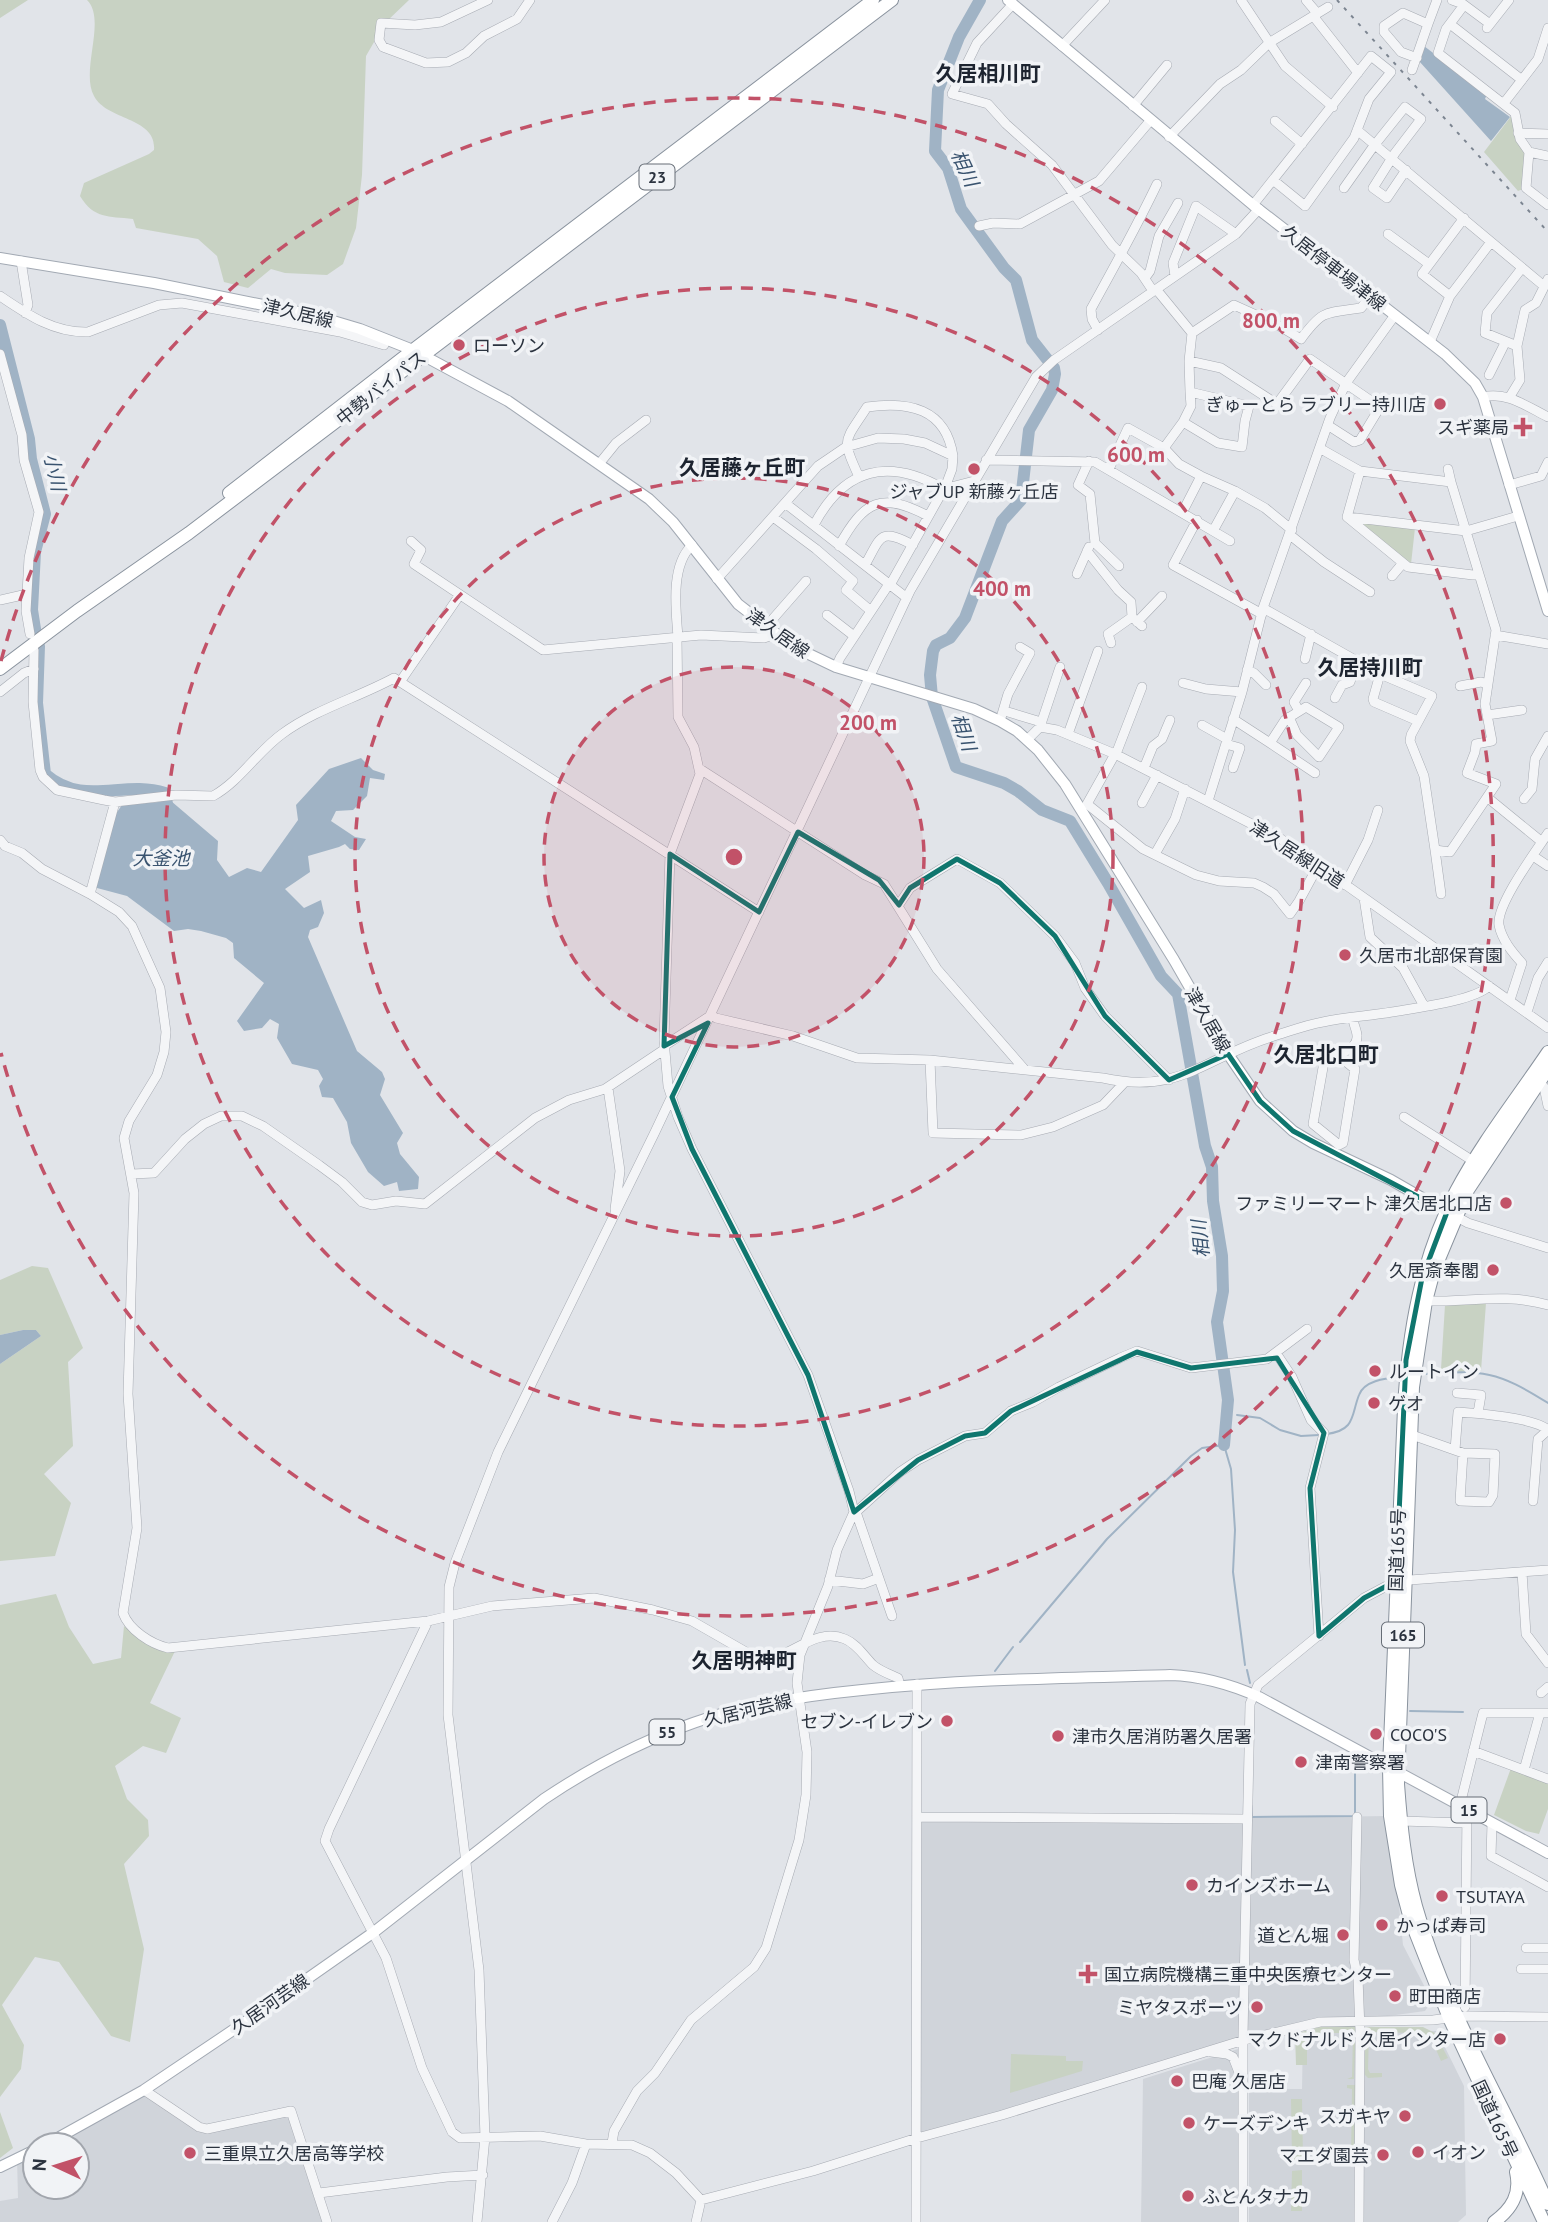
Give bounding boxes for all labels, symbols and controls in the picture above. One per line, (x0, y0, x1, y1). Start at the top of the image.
district label: 久居相川町 (936, 60, 1041, 87)
water label: 相川 (946, 146, 985, 192)
road number: 23 (640, 164, 674, 190)
street label: 久居停車場津線 (1277, 220, 1391, 316)
street label: 津久居線 (260, 294, 336, 332)
text: 800 m (1242, 307, 1300, 334)
place label: ローソン (473, 334, 545, 357)
marker: ローソン (451, 337, 467, 353)
street label: 中勢バイパス (332, 346, 430, 430)
place label: ぎゅーとら ラブリー持川店 (1206, 393, 1426, 416)
marker: ぎゅーとら ラブリー持川店 (1432, 396, 1448, 412)
place label: スギ薬局 (1437, 416, 1509, 439)
marker: スギ薬局 (1515, 419, 1531, 435)
text: 600 m (1107, 441, 1165, 468)
water label: 小川 (39, 451, 71, 495)
district label: 久居藤ヶ丘町 (679, 454, 805, 481)
marker: ジャブUP 新藤ヶ丘店 (966, 461, 982, 477)
place label: ジャブUP 新藤ヶ丘店 (890, 480, 1058, 503)
text: 400 m (973, 575, 1031, 602)
street label: 津久居線 (742, 603, 814, 663)
district label: 久居持川町 (1318, 654, 1423, 681)
text: 200 m (839, 709, 897, 736)
water label: 相川 (946, 710, 982, 756)
street label: 津久居線旧道 (1245, 815, 1349, 893)
centre of rings (722, 845, 746, 869)
water label: 大釜池 (132, 846, 191, 870)
place label: 久居市北部保育園 (1359, 944, 1503, 967)
marker: 久居市北部保育園 (1337, 947, 1353, 963)
street label: 津久居線 (1180, 983, 1236, 1057)
district label: 久居北口町 (1274, 1041, 1379, 1068)
place label: ファミリーマート 津久居北口店 (1235, 1192, 1492, 1215)
marker: ファミリーマート 津久居北口店 (1498, 1195, 1514, 1211)
water label: 相川 (1186, 1217, 1214, 1259)
place label: 久居斎奉閣 (1389, 1259, 1479, 1282)
marker: 久居斎奉閣 (1485, 1262, 1501, 1278)
place label: ルートイン (1389, 1360, 1479, 1383)
marker: ルートイン (1367, 1363, 1383, 1379)
place label: ゲオ (1388, 1392, 1424, 1415)
marker: ゲオ (1366, 1395, 1382, 1411)
street label: 国道165号 (1384, 1508, 1410, 1592)
road number: 165 (1382, 1623, 1424, 1648)
district label: 久居明神町 (692, 1647, 797, 1674)
street label: 久居河芸線 (702, 1689, 794, 1731)
place label: セブン-イレブン (801, 1710, 933, 1733)
marker: セブン-イレブン (939, 1713, 955, 1729)
road number: 55 (650, 1720, 684, 1744)
place label: COCO'S (1390, 1723, 1447, 1746)
place label: 津市久居消防署久居署 (1072, 1725, 1252, 1748)
marker: COCO'S (1368, 1726, 1384, 1742)
marker: 津市久居消防署久居署 (1050, 1728, 1066, 1744)
place label: 津南警察署 (1315, 1751, 1405, 1774)
marker: 津南警察署 (1293, 1754, 1309, 1770)
road number: 15 (1452, 1798, 1486, 1822)
place label: カインズホーム (1206, 1874, 1331, 1897)
marker: カインズホーム (1184, 1877, 1200, 1893)
place label: TSUTAYA (1456, 1885, 1525, 1908)
marker: TSUTAYA (1434, 1888, 1450, 1904)
place label: かっぱ寿司 (1396, 1914, 1486, 1937)
marker: かっぱ寿司 (1374, 1917, 1390, 1933)
place label: 道とん堀 (1257, 1924, 1329, 1947)
marker: 道とん堀 (1335, 1927, 1351, 1943)
place label: 国立病院機構三重中央医療センター (1104, 1963, 1392, 1986)
marker: 国立病院機構三重中央医療センター (1078, 1964, 1098, 1984)
street label: 久居河芸線 (227, 1969, 313, 2039)
place label: 町田商店 (1409, 1985, 1481, 2008)
marker: 町田商店 (1387, 1988, 1403, 2004)
place label: ミヤタスポーツ (1117, 1996, 1243, 2019)
marker: ミヤタスポーツ (1249, 1999, 1265, 2015)
place label: マクドナルド 久居インター店 (1247, 2028, 1486, 2051)
marker: マクドナルド 久居インター店 (1492, 2031, 1508, 2047)
place label: 巴庵 久居店 (1191, 2070, 1286, 2093)
marker: 巴庵 久居店 (1169, 2073, 1185, 2089)
street label: 国道165号 (1467, 2076, 1523, 2162)
place label: スガキヤ (1319, 2105, 1391, 2128)
marker: スガキヤ (1397, 2108, 1413, 2124)
place label: ケーズデンキ (1203, 2112, 1310, 2135)
marker: ケーズデンキ (1181, 2115, 1197, 2131)
north arrow (21, 2131, 91, 2201)
place label: イオン (1432, 2141, 1486, 2164)
place label: 三重県立久居高等学校 (204, 2142, 384, 2165)
place label: マエダ園芸 (1279, 2144, 1369, 2167)
marker: イオン (1410, 2144, 1426, 2160)
marker: 三重県立久居高等学校 (182, 2145, 198, 2161)
marker: マエダ園芸 (1375, 2147, 1391, 2163)
text: N (27, 2158, 51, 2172)
place label: ふとんタナカ (1202, 2185, 1310, 2208)
marker: ふとんタナカ (1180, 2188, 1196, 2204)

